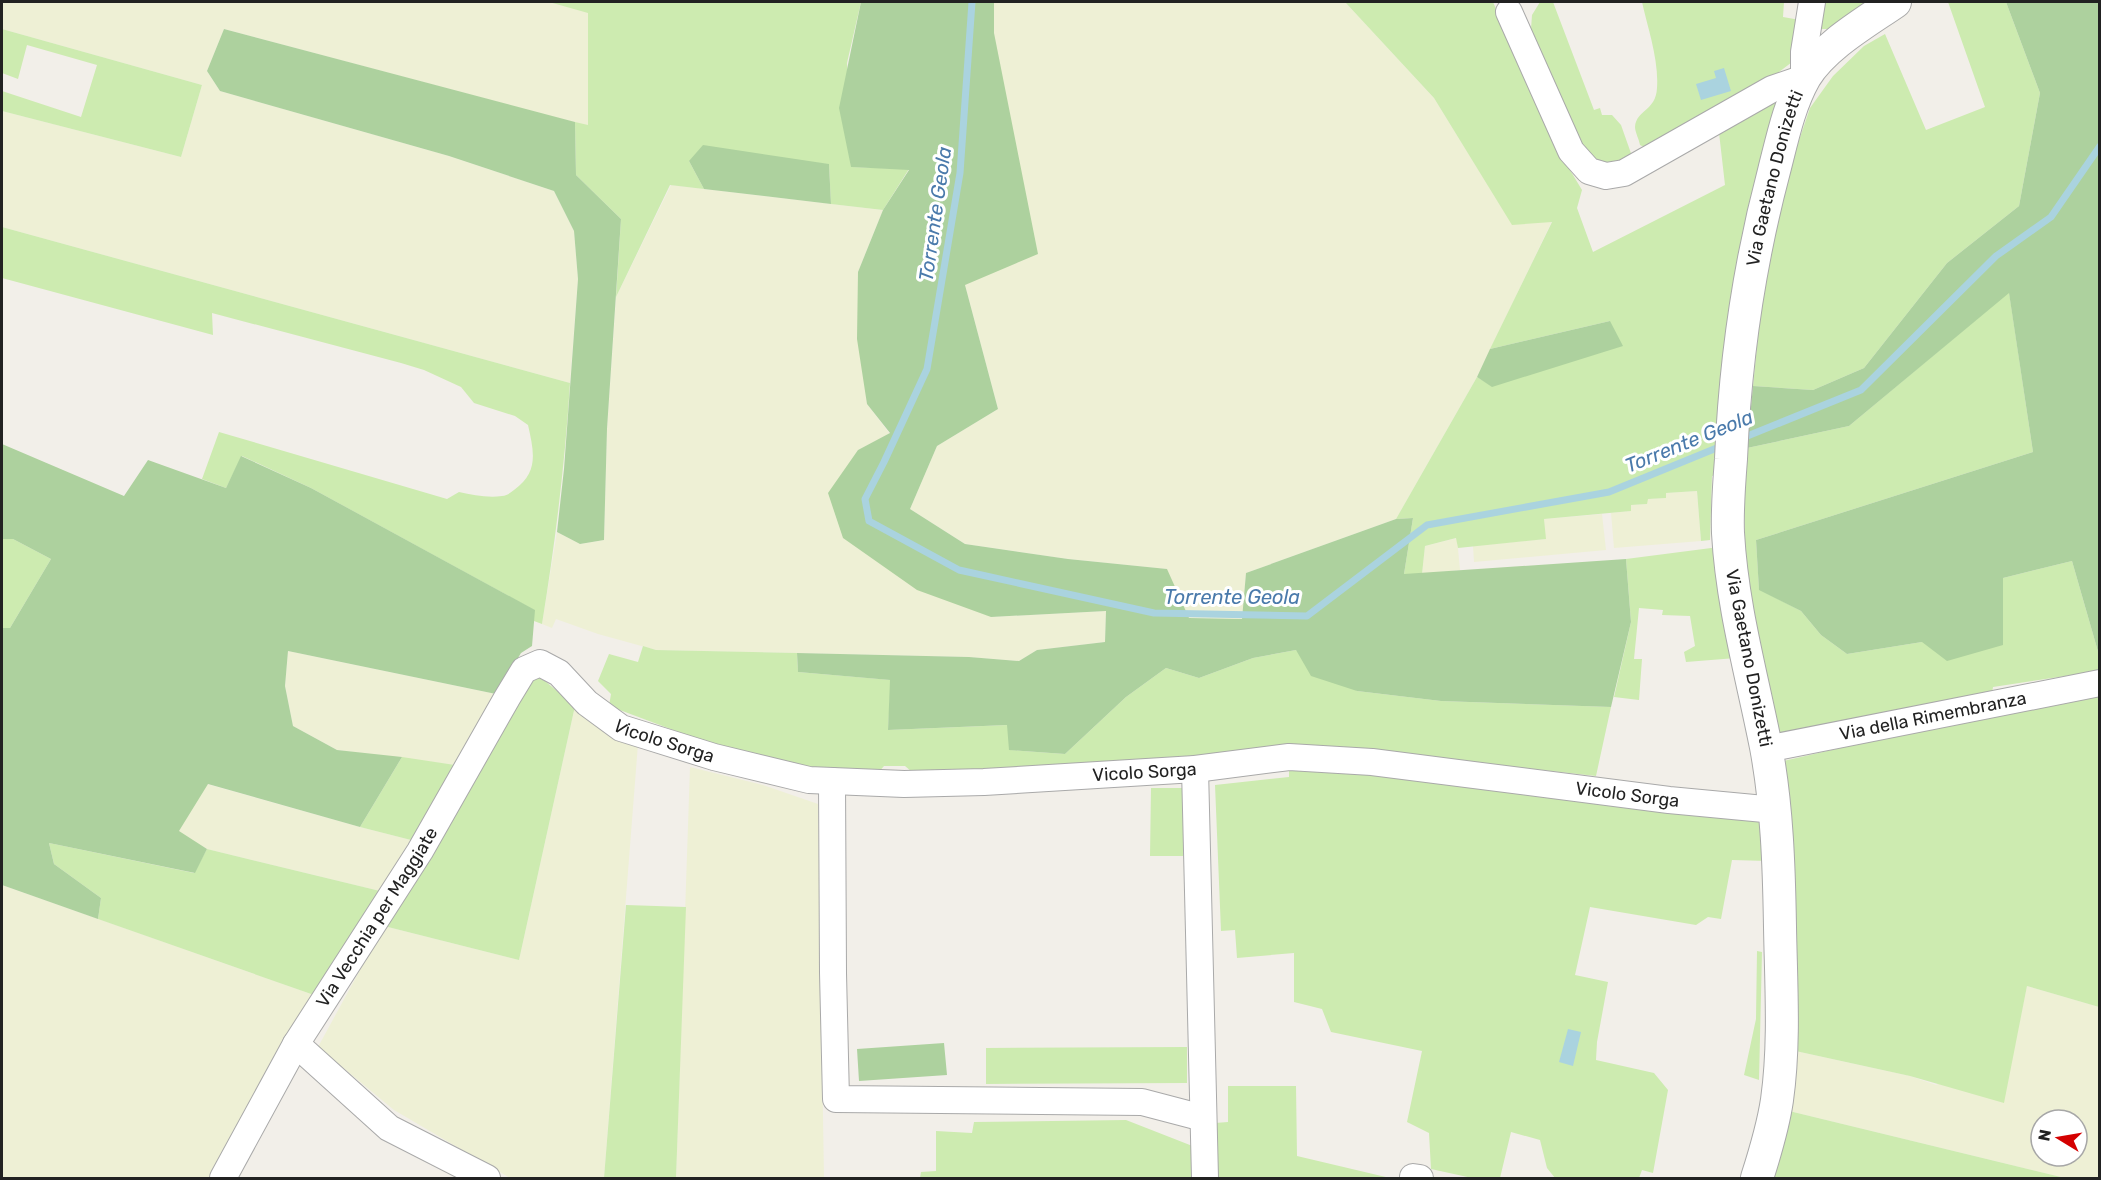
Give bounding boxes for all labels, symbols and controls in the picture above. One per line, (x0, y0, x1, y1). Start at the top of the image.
street label: Via Gaetano Donizetti (1742, 87, 1808, 268)
water label: Torrente Geola (914, 145, 956, 283)
water label: Torrente Geola (1621, 404, 1757, 478)
street label: Via Gaetano Donizetti (1721, 567, 1777, 749)
water label: Torrente Geola (1164, 585, 1300, 609)
street label: Via della Rimembranza (1837, 687, 2028, 745)
street label: Vicolo Sorga (609, 715, 717, 767)
street label: Vicolo Sorga (1092, 758, 1197, 786)
street label: Vicolo Sorga (1574, 777, 1680, 812)
street label: Via Vecchia per Maggiate (311, 823, 442, 1011)
north arrow (2029, 1108, 2089, 1168)
text: N (2034, 1128, 2055, 1143)

